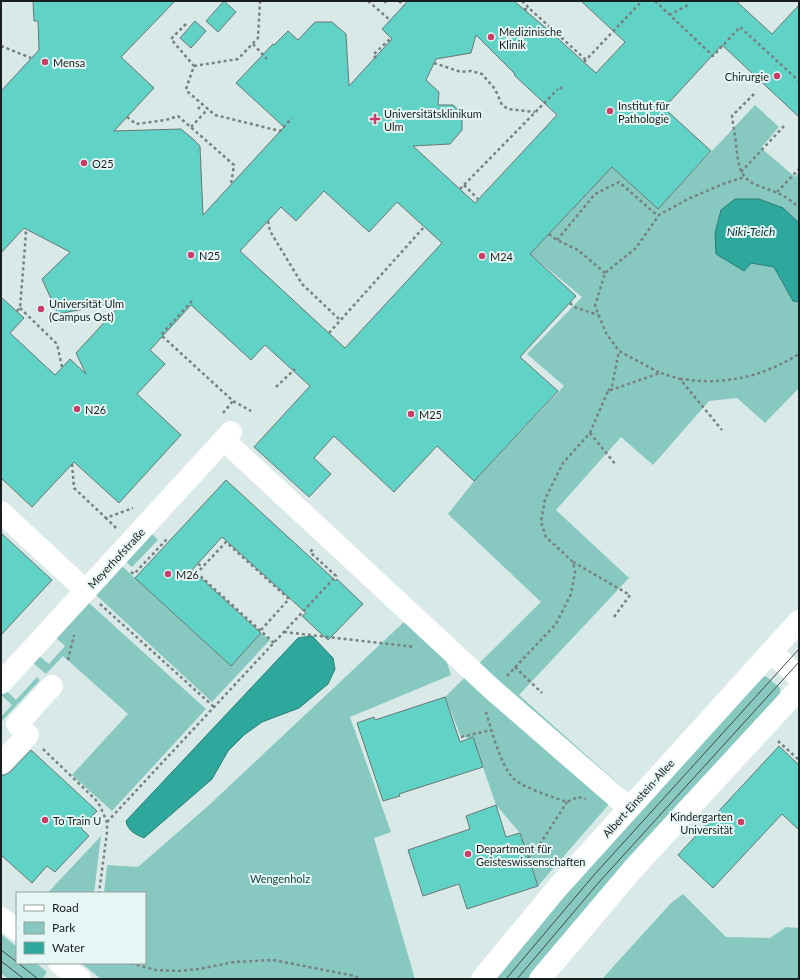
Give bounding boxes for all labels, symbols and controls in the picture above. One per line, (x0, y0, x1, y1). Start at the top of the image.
place label: Medizinische Klinik (499, 25, 562, 51)
marker: Medizinische Klinik (486, 32, 496, 42)
place label: Mensa (53, 56, 85, 69)
marker: Mensa (40, 57, 50, 67)
place label: Chirurgie (725, 70, 769, 83)
marker: Chirurgie (772, 71, 782, 81)
place label: Institut für Pathologie (618, 99, 670, 125)
marker: Institut für Pathologie (605, 106, 615, 116)
place label: Universitätsklinikum Ulm (384, 107, 482, 133)
marker: Universitätsklinikum Ulm (369, 113, 381, 125)
place label: O25 (92, 157, 114, 170)
marker: O25 (79, 158, 89, 168)
water label: Niki-Teich (727, 224, 775, 239)
place label: N25 (199, 249, 220, 262)
marker: N25 (186, 250, 196, 260)
place label: M24 (490, 250, 514, 263)
marker: M24 (477, 251, 487, 261)
place label: Universität Ulm (Campus Ost) (49, 297, 124, 323)
marker: Universität Ulm (Campus Ost) (36, 304, 46, 314)
place label: N26 (85, 403, 106, 416)
marker: N26 (72, 404, 82, 414)
place label: M25 (419, 408, 442, 421)
marker: M25 (406, 409, 416, 419)
street label: Meyerhofstraße (85, 525, 147, 591)
place label: M26 (176, 568, 199, 581)
marker: M26 (163, 569, 173, 579)
street label: Albert-Einstein-Allee (599, 756, 677, 840)
place label: Kindergarten Universität (670, 810, 733, 836)
place label: To Train U (53, 814, 101, 827)
marker: To Train U (40, 815, 50, 825)
marker: Kindergarten Universität (736, 817, 746, 827)
place label: Department für Geisteswissenschaften (476, 842, 585, 868)
marker: Department für Geisteswissenschaften (463, 849, 473, 859)
park label: Wengenholz (250, 872, 310, 885)
legend (16, 892, 146, 964)
text: Road (52, 900, 79, 915)
text: Park (52, 920, 76, 935)
text: Water (52, 940, 85, 955)

